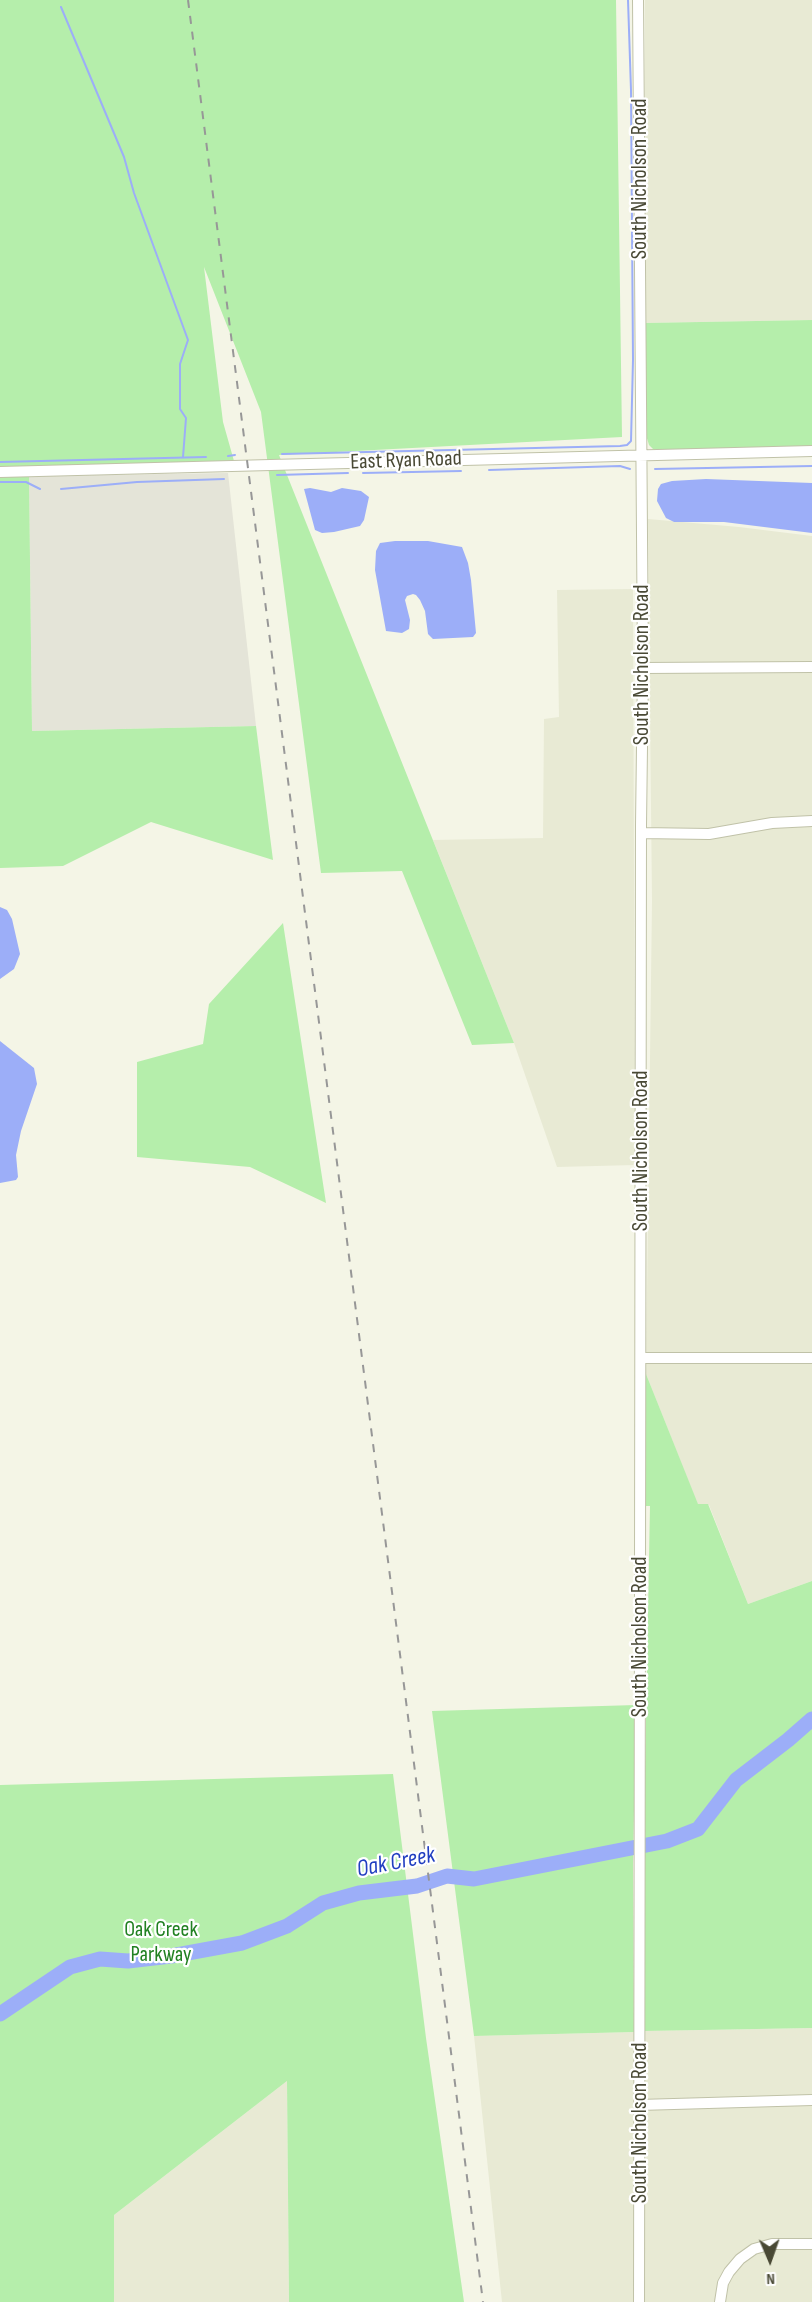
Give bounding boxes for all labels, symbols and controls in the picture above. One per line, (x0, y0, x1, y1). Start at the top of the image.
street label: South Nicholson Road (627, 99, 653, 259)
street label: East Ryan Road (350, 446, 462, 476)
street label: South Nicholson Road (629, 585, 655, 745)
street label: South Nicholson Road (628, 1071, 654, 1231)
street label: South Nicholson Road (627, 1557, 653, 1717)
water label: Oak Creek (354, 1841, 438, 1885)
park label: Oak Creek Parkway (124, 1917, 198, 1969)
street label: South Nicholson Road (627, 2043, 653, 2203)
north arrow (740, 2230, 800, 2290)
text: N (766, 2269, 775, 2288)

